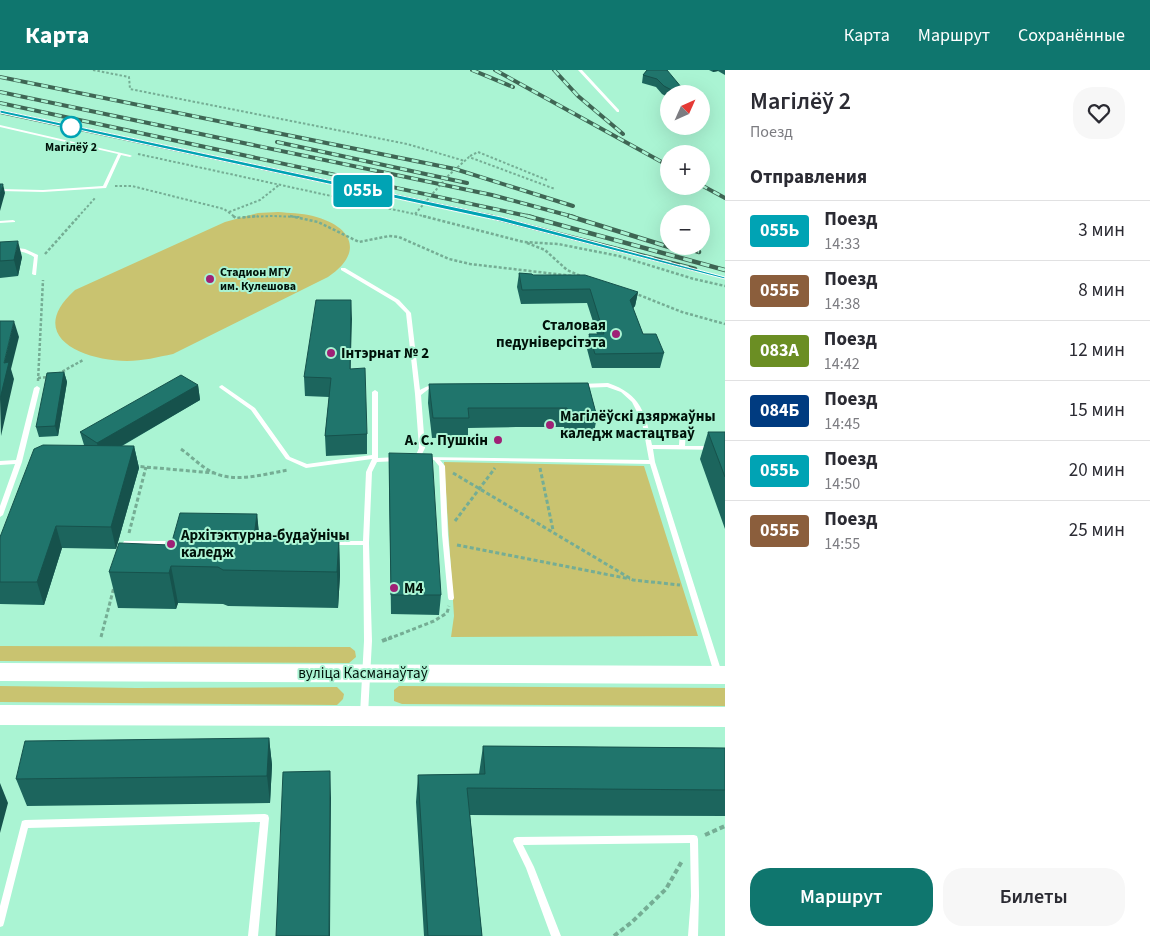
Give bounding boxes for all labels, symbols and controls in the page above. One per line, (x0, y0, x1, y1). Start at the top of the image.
text: Карта (25, 18, 89, 53)
text: Карта (844, 23, 890, 48)
text: Маршрут (918, 23, 990, 48)
text: Сохранённые (1018, 23, 1125, 48)
text: Магілёў 2 (750, 84, 851, 119)
north arrow (660, 85, 710, 135)
map controls (660, 85, 710, 255)
button: heart (1073, 87, 1125, 139)
marker: Магілёў 2 (60, 116, 82, 138)
text: Поезд (750, 121, 793, 143)
place label: Магілёў 2 (45, 139, 97, 156)
button: + (660, 145, 710, 195)
text: Отправления (750, 164, 867, 191)
line badge: 055Ь (328, 175, 398, 207)
text: 055Ь (343, 178, 383, 203)
button: − (660, 205, 710, 255)
text: Поезд (824, 206, 877, 233)
text: 3 мин (1078, 217, 1125, 244)
text: 055Ь (760, 218, 799, 243)
text: 14:33 (824, 233, 860, 255)
place label: Стадион МГУ им. Кулешова (220, 264, 296, 295)
text: Поезд (824, 266, 877, 293)
marker: Стадион МГУ им. Кулешова (204, 273, 216, 285)
text: 8 мин (1078, 277, 1125, 304)
text: 055Б (760, 278, 799, 303)
text: 14:38 (824, 293, 860, 315)
place label: Сталовая педуніверсітэта (496, 315, 606, 353)
text: Поезд (824, 326, 877, 353)
marker: Сталовая педуніверсітэта (610, 328, 622, 340)
text: 12 мин (1069, 337, 1125, 364)
text: 083А (760, 338, 799, 363)
place label: Інтэрнат № 2 (341, 343, 429, 364)
marker: Інтэрнат № 2 (325, 347, 337, 359)
text: 14:42 (824, 353, 860, 375)
text: Поезд (824, 386, 877, 413)
text: 15 мин (1069, 397, 1125, 424)
text: 084Б (760, 398, 799, 423)
place label: Магілёўскі дзяржаўны каледж мастацтваў (560, 406, 716, 444)
text: 14:45 (824, 413, 860, 435)
marker: Магілёўскі дзяржаўны каледж мастацтваў (544, 419, 556, 431)
place label: А. С. Пушкін (404, 430, 488, 451)
marker: А. С. Пушкін (492, 434, 504, 446)
text: Поезд (824, 446, 877, 473)
text: 20 мин (1069, 457, 1125, 484)
text: 055Ь (760, 458, 799, 483)
text: 14:50 (824, 473, 860, 495)
text: Поезд (824, 506, 877, 533)
text: 25 мин (1069, 517, 1125, 544)
text: 055Б (760, 518, 799, 543)
place label: Архітэктурна-будаўнічы каледж (180, 525, 350, 563)
text: 14:55 (824, 533, 860, 555)
marker: Архітэктурна-будаўнічы каледж (165, 538, 177, 550)
place label: M4 (404, 578, 423, 599)
marker: M4 (388, 582, 400, 594)
street label: вуліца Касманаўтаў (298, 663, 428, 684)
button: Маршрут (750, 868, 933, 926)
button: Билеты (943, 868, 1125, 926)

